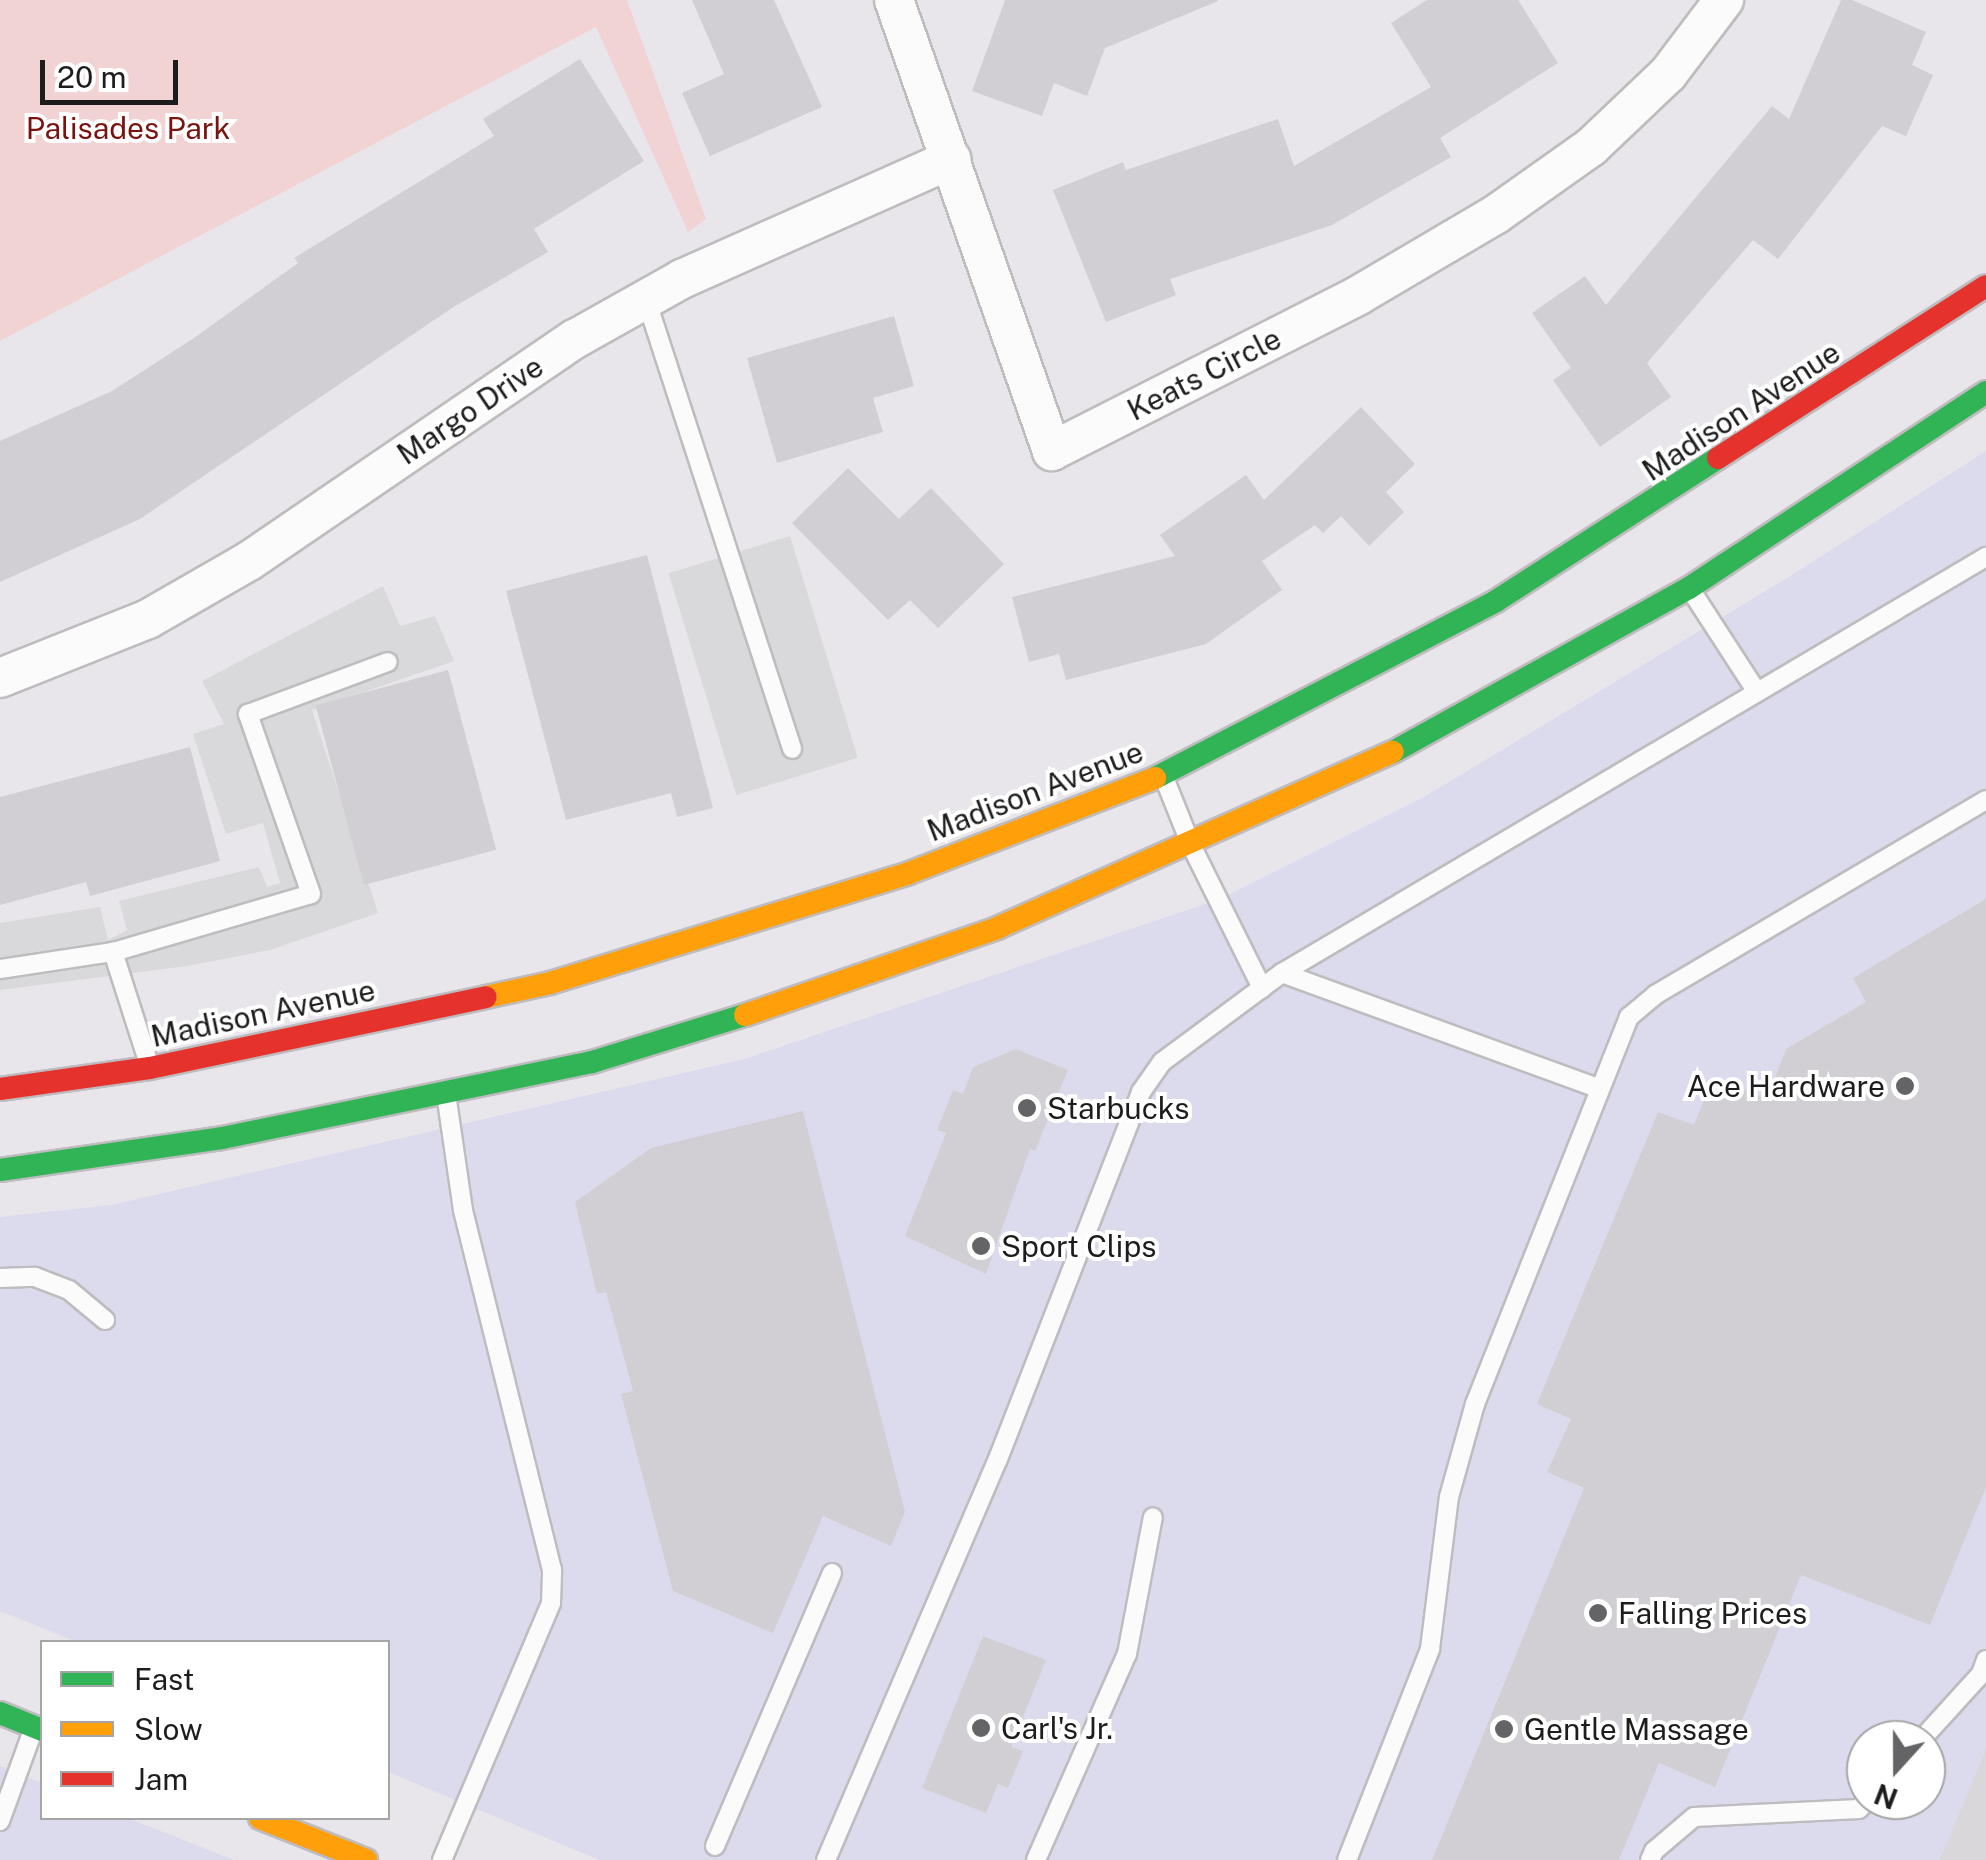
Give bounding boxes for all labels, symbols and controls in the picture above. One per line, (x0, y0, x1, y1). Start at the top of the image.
scale bar (45, 40, 182, 102)
text: 20 m (57, 59, 126, 95)
park label: Palisades Park (26, 110, 230, 146)
street label: Keats Circle (1121, 320, 1287, 428)
street label: Madison Avenue (1635, 334, 1847, 488)
street label: Margo Drive (390, 348, 550, 472)
street label: Madison Avenue (922, 733, 1148, 849)
street label: Madison Avenue (148, 972, 378, 1054)
place label: Ace Hardware (1687, 1068, 1885, 1104)
marker: Ace Hardware (1894, 1075, 1916, 1097)
place label: Starbucks (1047, 1090, 1189, 1126)
marker: Starbucks (1016, 1097, 1038, 1119)
place label: Sport Clips (1001, 1228, 1156, 1264)
marker: Sport Clips (970, 1235, 992, 1257)
place label: Falling Prices (1618, 1595, 1807, 1631)
marker: Falling Prices (1587, 1602, 1609, 1624)
legend (40, 1640, 390, 1820)
text: Fast (134, 1661, 194, 1697)
place label: Carl's Jr. (1001, 1710, 1113, 1746)
text: Slow (134, 1711, 203, 1747)
place label: Gentle Massage (1524, 1711, 1749, 1747)
marker: Carl's Jr. (970, 1717, 992, 1739)
marker: Gentle Massage (1493, 1718, 1515, 1740)
north arrow (1846, 1720, 1946, 1820)
text: Jam (134, 1761, 188, 1797)
text: N (1870, 1777, 1902, 1816)

